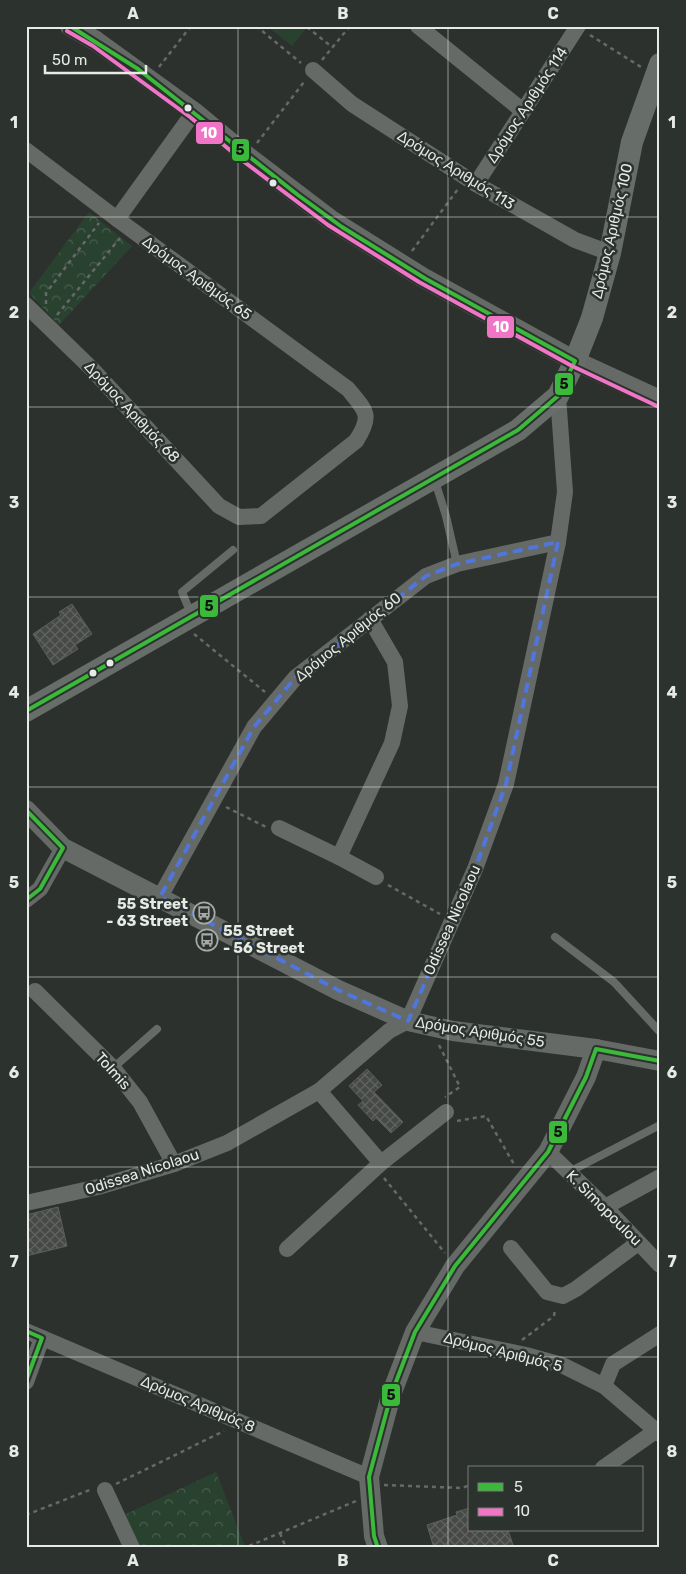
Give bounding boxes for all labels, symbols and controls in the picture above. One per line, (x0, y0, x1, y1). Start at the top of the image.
text: A (127, 4, 139, 23)
text: B (337, 4, 349, 23)
text: C (547, 4, 559, 23)
scale bar (45, 42, 146, 74)
street label: Δρόμος Αριθμός 114 (483, 43, 571, 167)
text: 50 m (52, 51, 87, 69)
unlabelled marker (183, 103, 193, 113)
text: 1 (10, 113, 18, 132)
text: 1 (668, 113, 676, 132)
line badge: 10 (195, 121, 224, 145)
text: 10 (201, 125, 217, 142)
street label: Δρόμος Αριθμός 113 (394, 127, 518, 213)
line badge: 5 (231, 138, 250, 162)
text: 5 (235, 142, 245, 159)
street label: Δρόμος Αριθμός 100 (588, 162, 636, 300)
unlabelled marker (268, 178, 278, 188)
street label: Δρόμος Αριθμός 65 (139, 232, 255, 324)
text: 2 (9, 303, 19, 322)
text: 2 (667, 303, 677, 322)
line badge: 10 (486, 315, 515, 339)
text: 10 (493, 319, 509, 336)
street label: Δρόμος Αριθμός 68 (81, 358, 183, 466)
line badge: 5 (554, 372, 574, 396)
text: 5 (559, 376, 569, 393)
text: 3 (9, 493, 19, 512)
text: 3 (667, 493, 677, 512)
street label: Δρόμος Αριθμός 60 (291, 589, 405, 685)
line badge: 5 (199, 594, 219, 618)
text: 5 (204, 598, 214, 615)
unlabelled marker (105, 658, 115, 668)
unlabelled marker (88, 668, 98, 678)
text: 4 (9, 683, 20, 702)
text: 4 (667, 683, 678, 702)
street label: Odissea Nicolaou (420, 862, 484, 978)
text: 5 (9, 873, 19, 892)
text: 5 (667, 873, 677, 892)
place label: 55 Street - 63 Street (106, 895, 188, 930)
bus stop icon: 55 Street - 63 Street (192, 901, 216, 925)
place label: 55 Street - 56 Street (223, 922, 305, 957)
bus stop icon: 55 Street - 56 Street (195, 928, 219, 952)
street label: Δρόμος Αριθμός 55 (414, 1013, 546, 1051)
street label: Tolmis (92, 1049, 135, 1094)
text: 6 (9, 1063, 19, 1082)
text: 6 (667, 1063, 677, 1082)
line badge: 5 (548, 1120, 568, 1144)
text: 5 (553, 1124, 563, 1141)
street label: Odissea Nicolaou (83, 1145, 201, 1199)
street label: K. Simopoulou (563, 1167, 645, 1249)
text: 7 (9, 1252, 19, 1271)
text: 7 (667, 1252, 677, 1271)
street label: Δρόμος Αριθμός 5 (442, 1329, 564, 1375)
street label: Δρόμος Αριθμός 8 (138, 1372, 258, 1436)
line badge: 5 (381, 1383, 401, 1407)
text: 5 (386, 1387, 396, 1404)
text: 8 (9, 1442, 20, 1461)
text: 8 (667, 1442, 678, 1461)
legend (468, 1466, 644, 1532)
text: 5 (514, 1478, 523, 1496)
text: 10 (514, 1502, 530, 1520)
text: A (127, 1551, 139, 1570)
text: B (337, 1551, 349, 1570)
text: C (547, 1551, 559, 1570)

